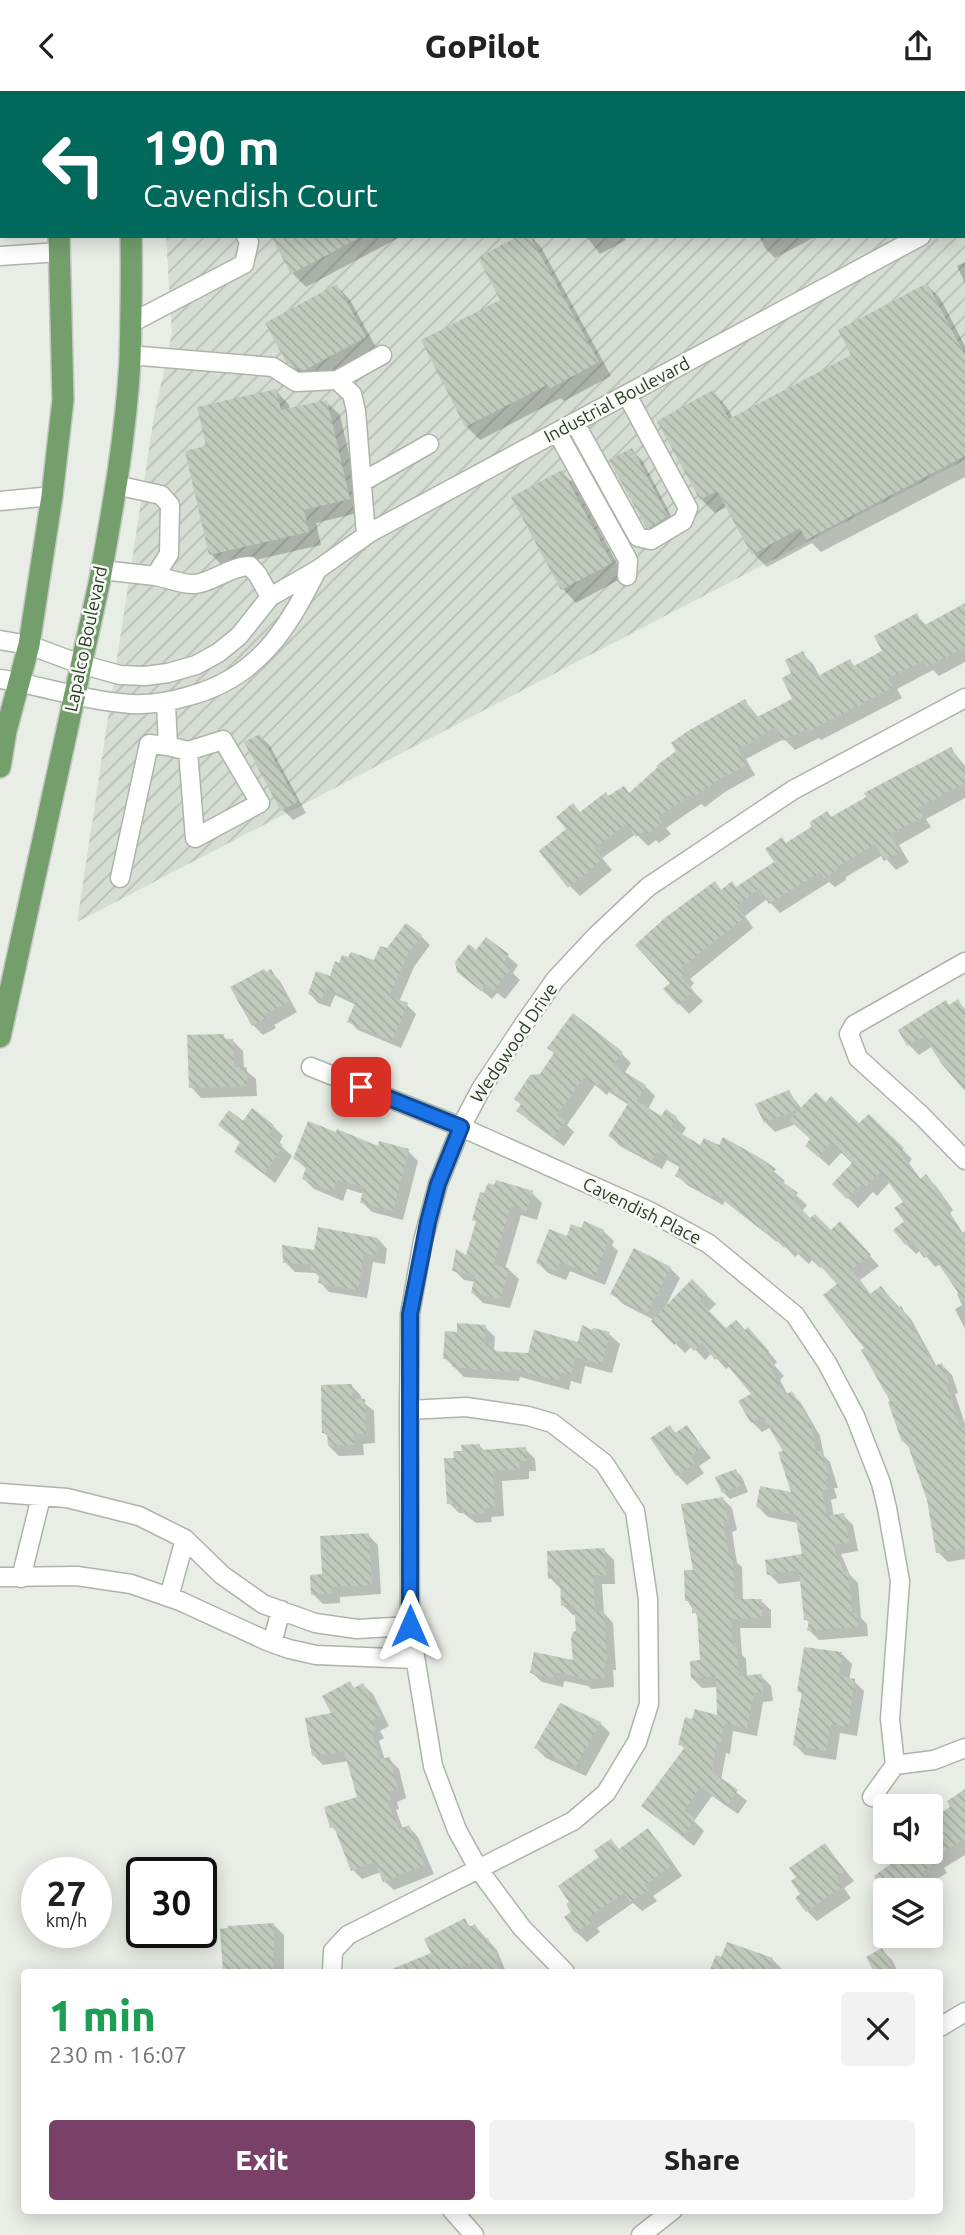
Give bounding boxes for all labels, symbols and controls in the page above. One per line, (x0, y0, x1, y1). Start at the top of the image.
icon: back (28, 27, 66, 65)
icon: share (899, 27, 937, 65)
text: GoPilot (425, 28, 540, 64)
icon: left (28, 119, 119, 210)
text: 190 m (143, 119, 280, 174)
text: Cavendish Court (143, 177, 378, 213)
street label: Industrial Boulevard (540, 352, 693, 446)
street label: Lapalco Boulevard (60, 564, 110, 713)
street label: Wedgwood Drive (466, 979, 560, 1106)
pin (331, 1057, 391, 1117)
icon: arrive (342, 1068, 380, 1106)
street label: Cavendish Place (580, 1173, 705, 1247)
position arrow (373, 1589, 447, 1663)
map controls (873, 1794, 943, 1948)
button: sound (873, 1794, 943, 1864)
speed limit sign: 30 (126, 1857, 217, 1948)
text: 27 (47, 1873, 86, 1913)
button: layers (873, 1878, 943, 1948)
text: km/h (46, 1910, 87, 1930)
text: 1 min (49, 1992, 156, 2039)
button: close (841, 1992, 915, 2066)
text: 230 m · 16:07 (49, 2042, 187, 2067)
button: Exit (49, 2120, 475, 2200)
button: Share (489, 2120, 915, 2200)

